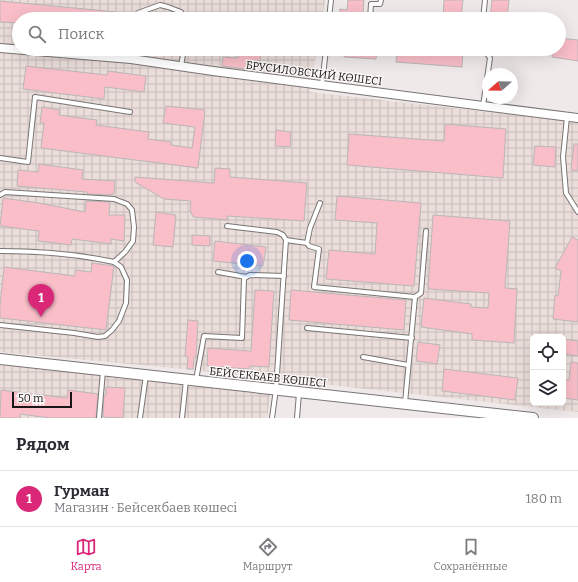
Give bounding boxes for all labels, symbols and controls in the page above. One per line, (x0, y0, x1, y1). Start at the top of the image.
search box (12, 12, 566, 56)
icon: search (26, 23, 48, 45)
text: Поиск (58, 25, 104, 43)
street label: БРУСИЛОВСКИЙ КӨШЕСІ (245, 59, 383, 88)
north arrow (482, 68, 518, 104)
your location (237, 251, 257, 271)
pin: 1 (28, 284, 54, 317)
map controls (530, 334, 566, 406)
button: locate (530, 334, 566, 370)
street label: БЕЙСЕКБАЕВ КӨШЕСІ (209, 365, 327, 390)
button: layers (530, 370, 566, 406)
scale bar (12, 390, 72, 409)
text: 50 m (18, 392, 44, 405)
text: Рядом (16, 434, 69, 455)
text: Гурман (54, 482, 109, 500)
text: 1 (26, 491, 32, 506)
text: 180 m (526, 491, 562, 506)
text: Магазин · Бейсекбаев көшесі (54, 500, 237, 515)
tab: Карта (71, 536, 102, 573)
tab: Маршрут (243, 536, 293, 573)
tab: Сохранённые (434, 536, 507, 573)

